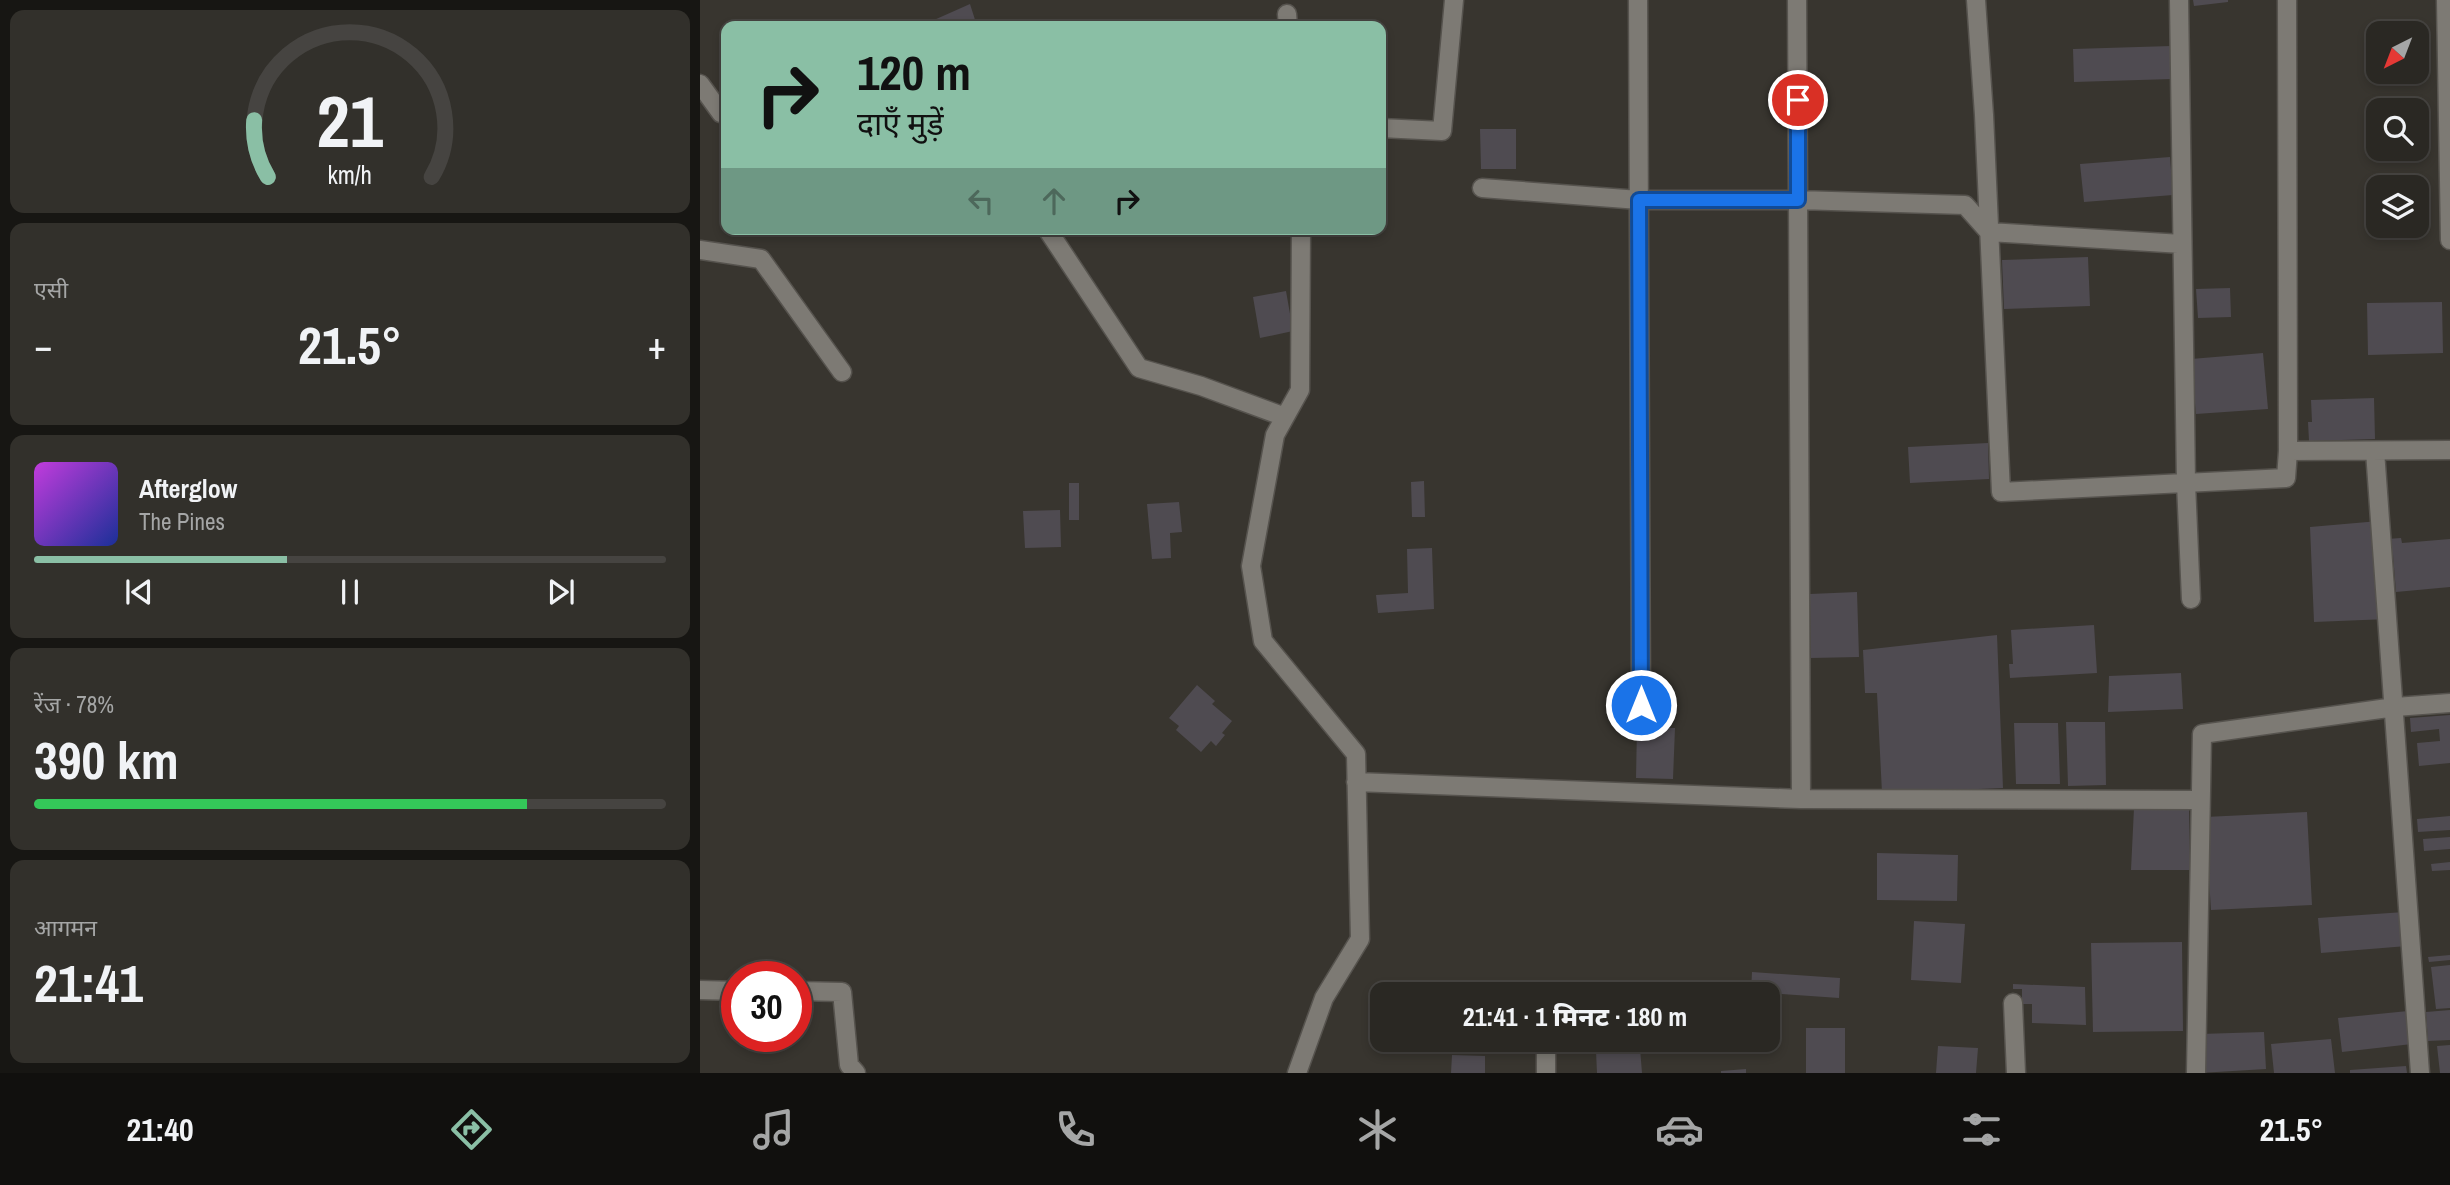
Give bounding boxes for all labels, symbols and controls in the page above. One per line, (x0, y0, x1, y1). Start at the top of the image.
north arrow (2366, 21, 2429, 84)
map controls (2366, 21, 2429, 238)
text: 120 m (857, 39, 971, 105)
icon: right (742, 49, 833, 140)
pin (1768, 70, 1828, 130)
text: 21 (317, 73, 384, 171)
icon: arrive (1779, 81, 1817, 119)
button: search (2366, 98, 2429, 161)
text: दाएँ मुड़ें (857, 102, 944, 145)
text: km/h (328, 158, 372, 192)
button: layers (2366, 175, 2429, 238)
icon: left (962, 182, 1000, 220)
icon: ahead (1035, 182, 1073, 220)
icon: right (1108, 182, 1146, 220)
text: एसी (34, 274, 68, 305)
text: 21.5° (298, 310, 402, 380)
text: − (34, 320, 52, 371)
text: + (648, 320, 666, 371)
text: Afterglow (139, 471, 237, 506)
text: The Pines (139, 506, 225, 537)
icon: previous (120, 573, 158, 611)
icon: pause (331, 573, 369, 611)
icon: next (542, 573, 580, 611)
position arrow (1604, 668, 1678, 742)
text: रेंज · 78% (34, 689, 114, 720)
text: 390 km (34, 725, 179, 795)
text: आगमन (34, 912, 97, 943)
text: 21:41 (34, 948, 143, 1018)
speed limit sign: 30 (721, 961, 812, 1052)
text: 21:41 · 1 मिनट · 180 m (1463, 999, 1687, 1034)
icon: directions (447, 1105, 496, 1154)
icon: music (749, 1105, 798, 1154)
icon: phone (1051, 1105, 1100, 1154)
icon: climate (1353, 1105, 1402, 1154)
icon: car (1655, 1105, 1704, 1154)
icon: filters (1957, 1105, 2006, 1154)
text: 21:40 (127, 1108, 194, 1151)
text: 21.5° (2260, 1108, 2323, 1151)

